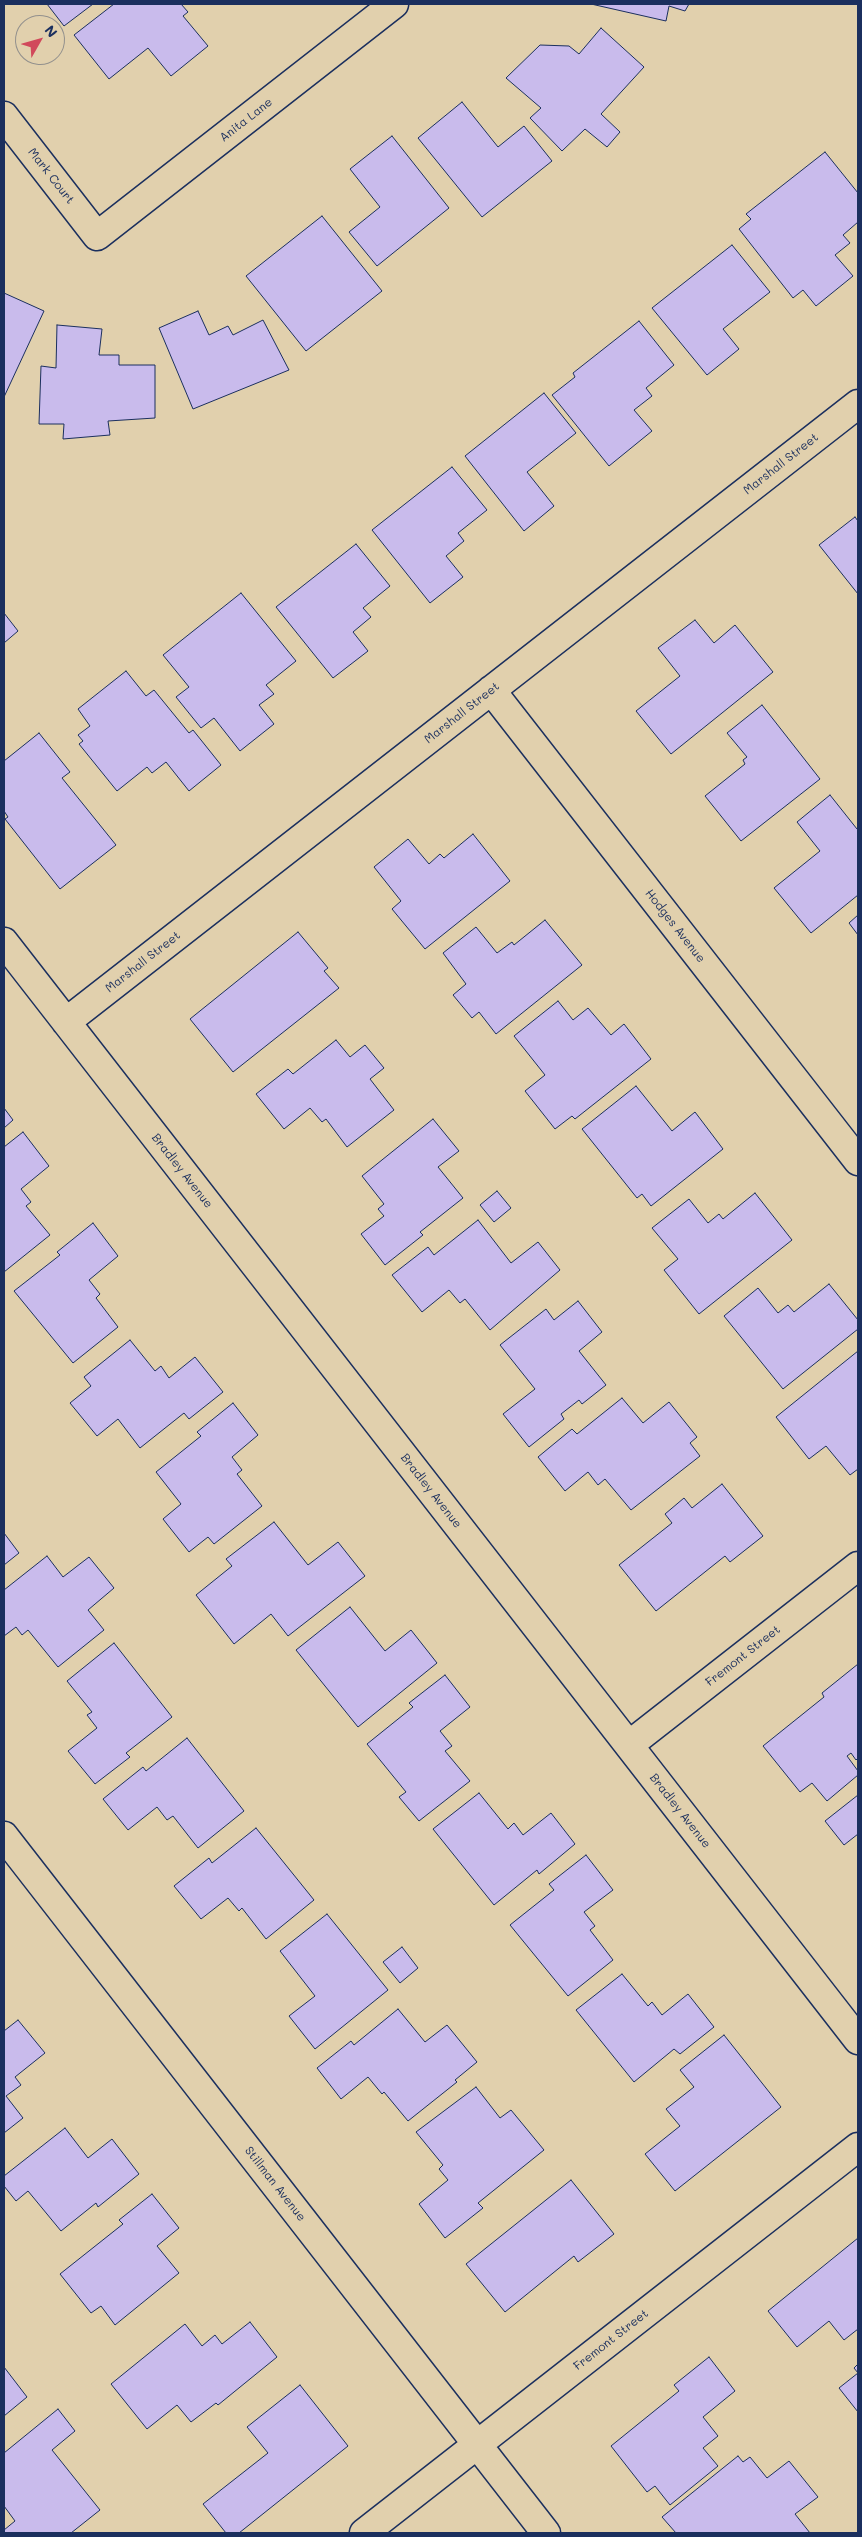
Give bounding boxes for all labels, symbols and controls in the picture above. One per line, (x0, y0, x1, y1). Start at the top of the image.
north arrow (15, 15, 65, 65)
text: N (41, 21, 62, 41)
street label: Anita Lane (217, 95, 275, 145)
street label: Mark Court (25, 145, 77, 207)
street label: Marshall Street (741, 430, 821, 498)
street label: Marshall Street (422, 679, 502, 747)
street label: Hodges Avenue (642, 887, 708, 965)
street label: Marshall Street (103, 928, 183, 996)
street label: Bradley Avenue (148, 1131, 216, 1211)
street label: Bradley Avenue (397, 1451, 465, 1531)
street label: Fremont Street (703, 1622, 783, 1690)
street label: Bradley Avenue (646, 1771, 714, 1851)
street label: Stillman Avenue (241, 2144, 309, 2224)
street label: Fremont Street (571, 2306, 651, 2374)

